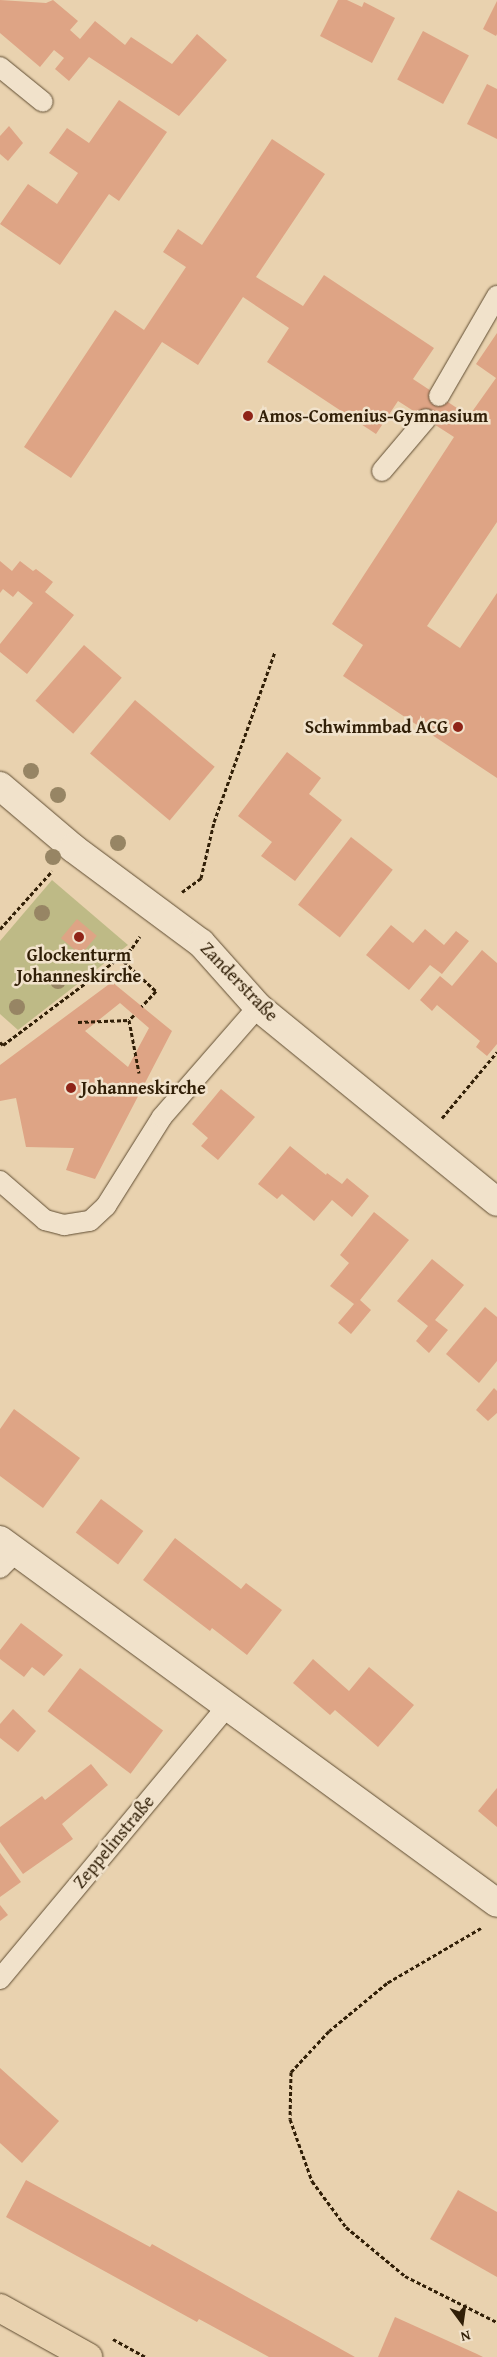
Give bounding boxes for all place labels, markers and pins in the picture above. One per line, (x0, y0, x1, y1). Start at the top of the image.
place label: Amos-Comenius-Gymnasium (258, 405, 488, 427)
marker: Amos-Comenius-Gymnasium (242, 410, 254, 422)
place label: Schwimmbad ACG (305, 716, 448, 738)
marker: Schwimmbad ACG (452, 721, 464, 733)
marker: Glockenturm Johanneskirche (73, 931, 85, 943)
place label: Glockenturm Johanneskirche (17, 945, 141, 988)
place label: Johanneskirche (81, 1077, 206, 1099)
marker: Johanneskirche (65, 1082, 77, 1094)

